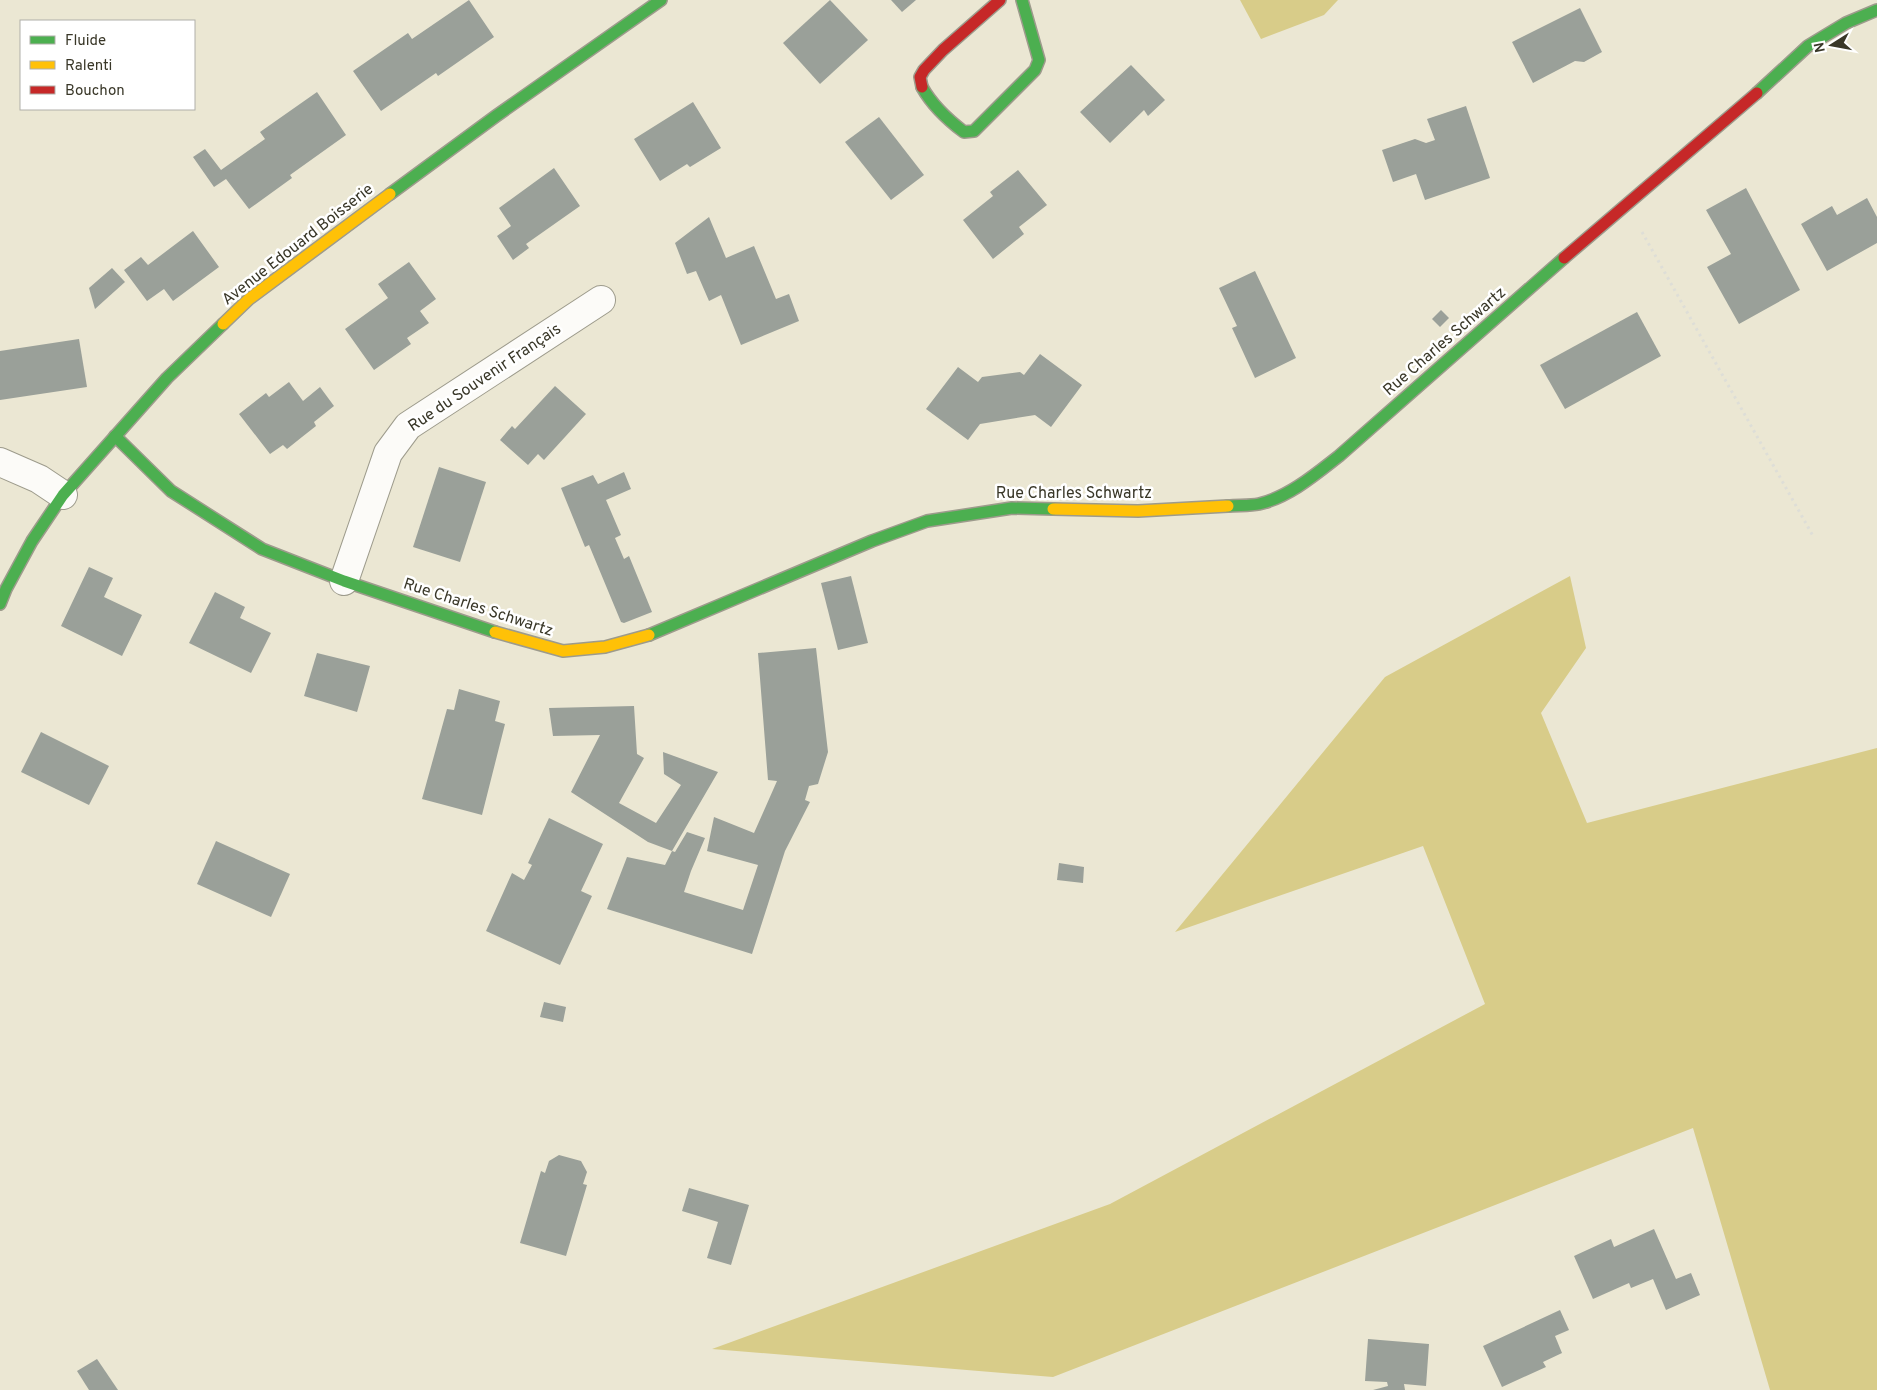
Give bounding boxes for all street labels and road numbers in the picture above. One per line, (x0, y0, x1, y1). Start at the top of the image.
street label: Avenue Edouard Boisserie (218, 180, 378, 310)
street label: Rue Charles Schwartz (1379, 283, 1511, 401)
street label: Rue du Souvenir Français (405, 319, 565, 437)
street label: Rue Charles Schwartz (996, 484, 1152, 504)
street label: Rue Charles Schwartz (401, 574, 555, 642)

